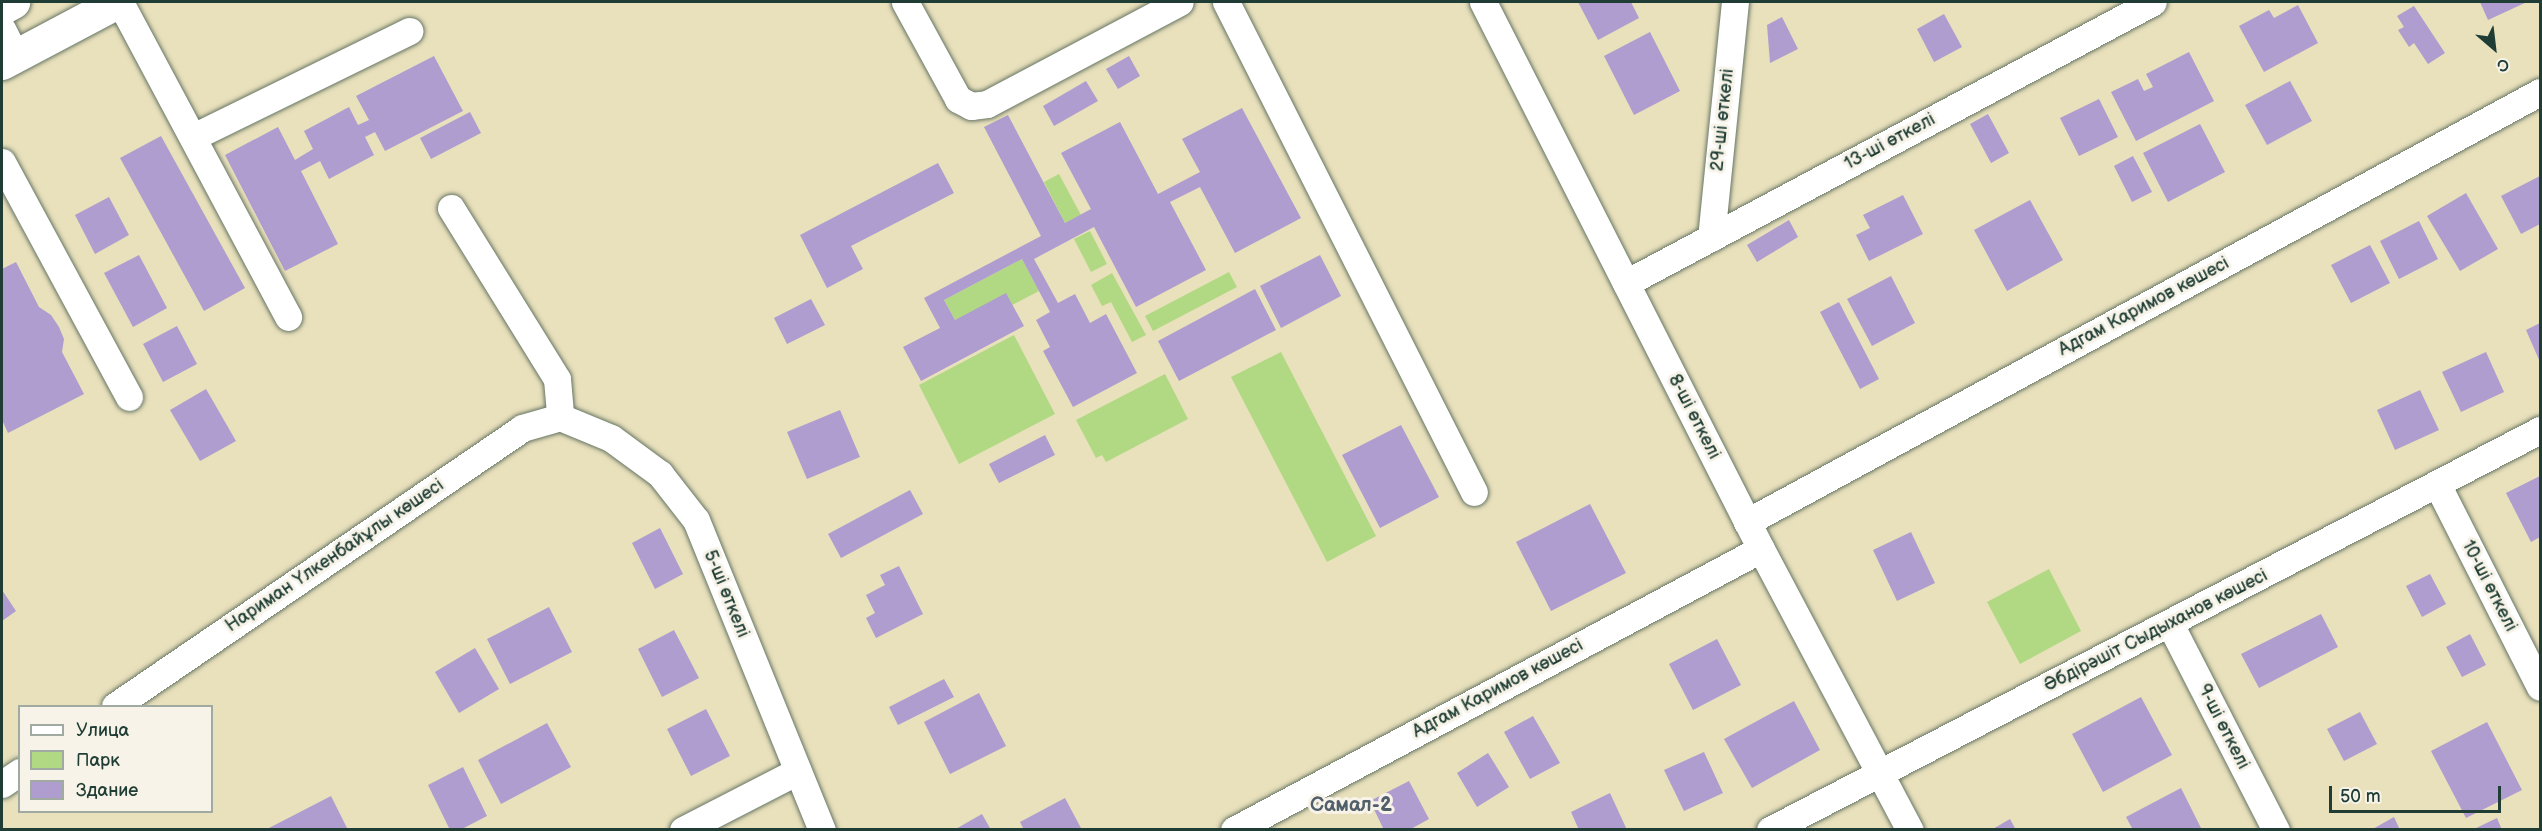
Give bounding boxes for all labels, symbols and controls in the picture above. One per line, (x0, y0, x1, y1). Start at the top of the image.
north arrow (2464, 18, 2524, 78)
text: С (2493, 53, 2512, 75)
street label: 29-ші өткелі (1707, 68, 1739, 172)
street label: 13-ші өткелі (1841, 109, 1939, 175)
street label: Адгам Каримов көшесі (2055, 253, 2233, 361)
street label: 8-ші өткелі (1663, 371, 1725, 463)
street label: Нариман Үлкенбайұлы көшесі (222, 475, 448, 637)
street label: 10-ші өткелі (2457, 537, 2521, 635)
street label: 5-ші өткелі (699, 547, 753, 641)
street label: Әбдірәшіт Сыдыханов көшесі (2041, 565, 2271, 697)
street label: Адгам Каримов көшесі (1409, 635, 1587, 743)
street label: 9-ші өткелі (2192, 681, 2254, 773)
legend (18, 705, 213, 813)
text: Улица (76, 720, 129, 741)
text: Парк (76, 750, 120, 771)
scale bar (2332, 774, 2504, 812)
text: Здание (76, 780, 138, 801)
text: 50 m (2340, 786, 2381, 807)
district label: Самал-2 (1310, 793, 1392, 817)

